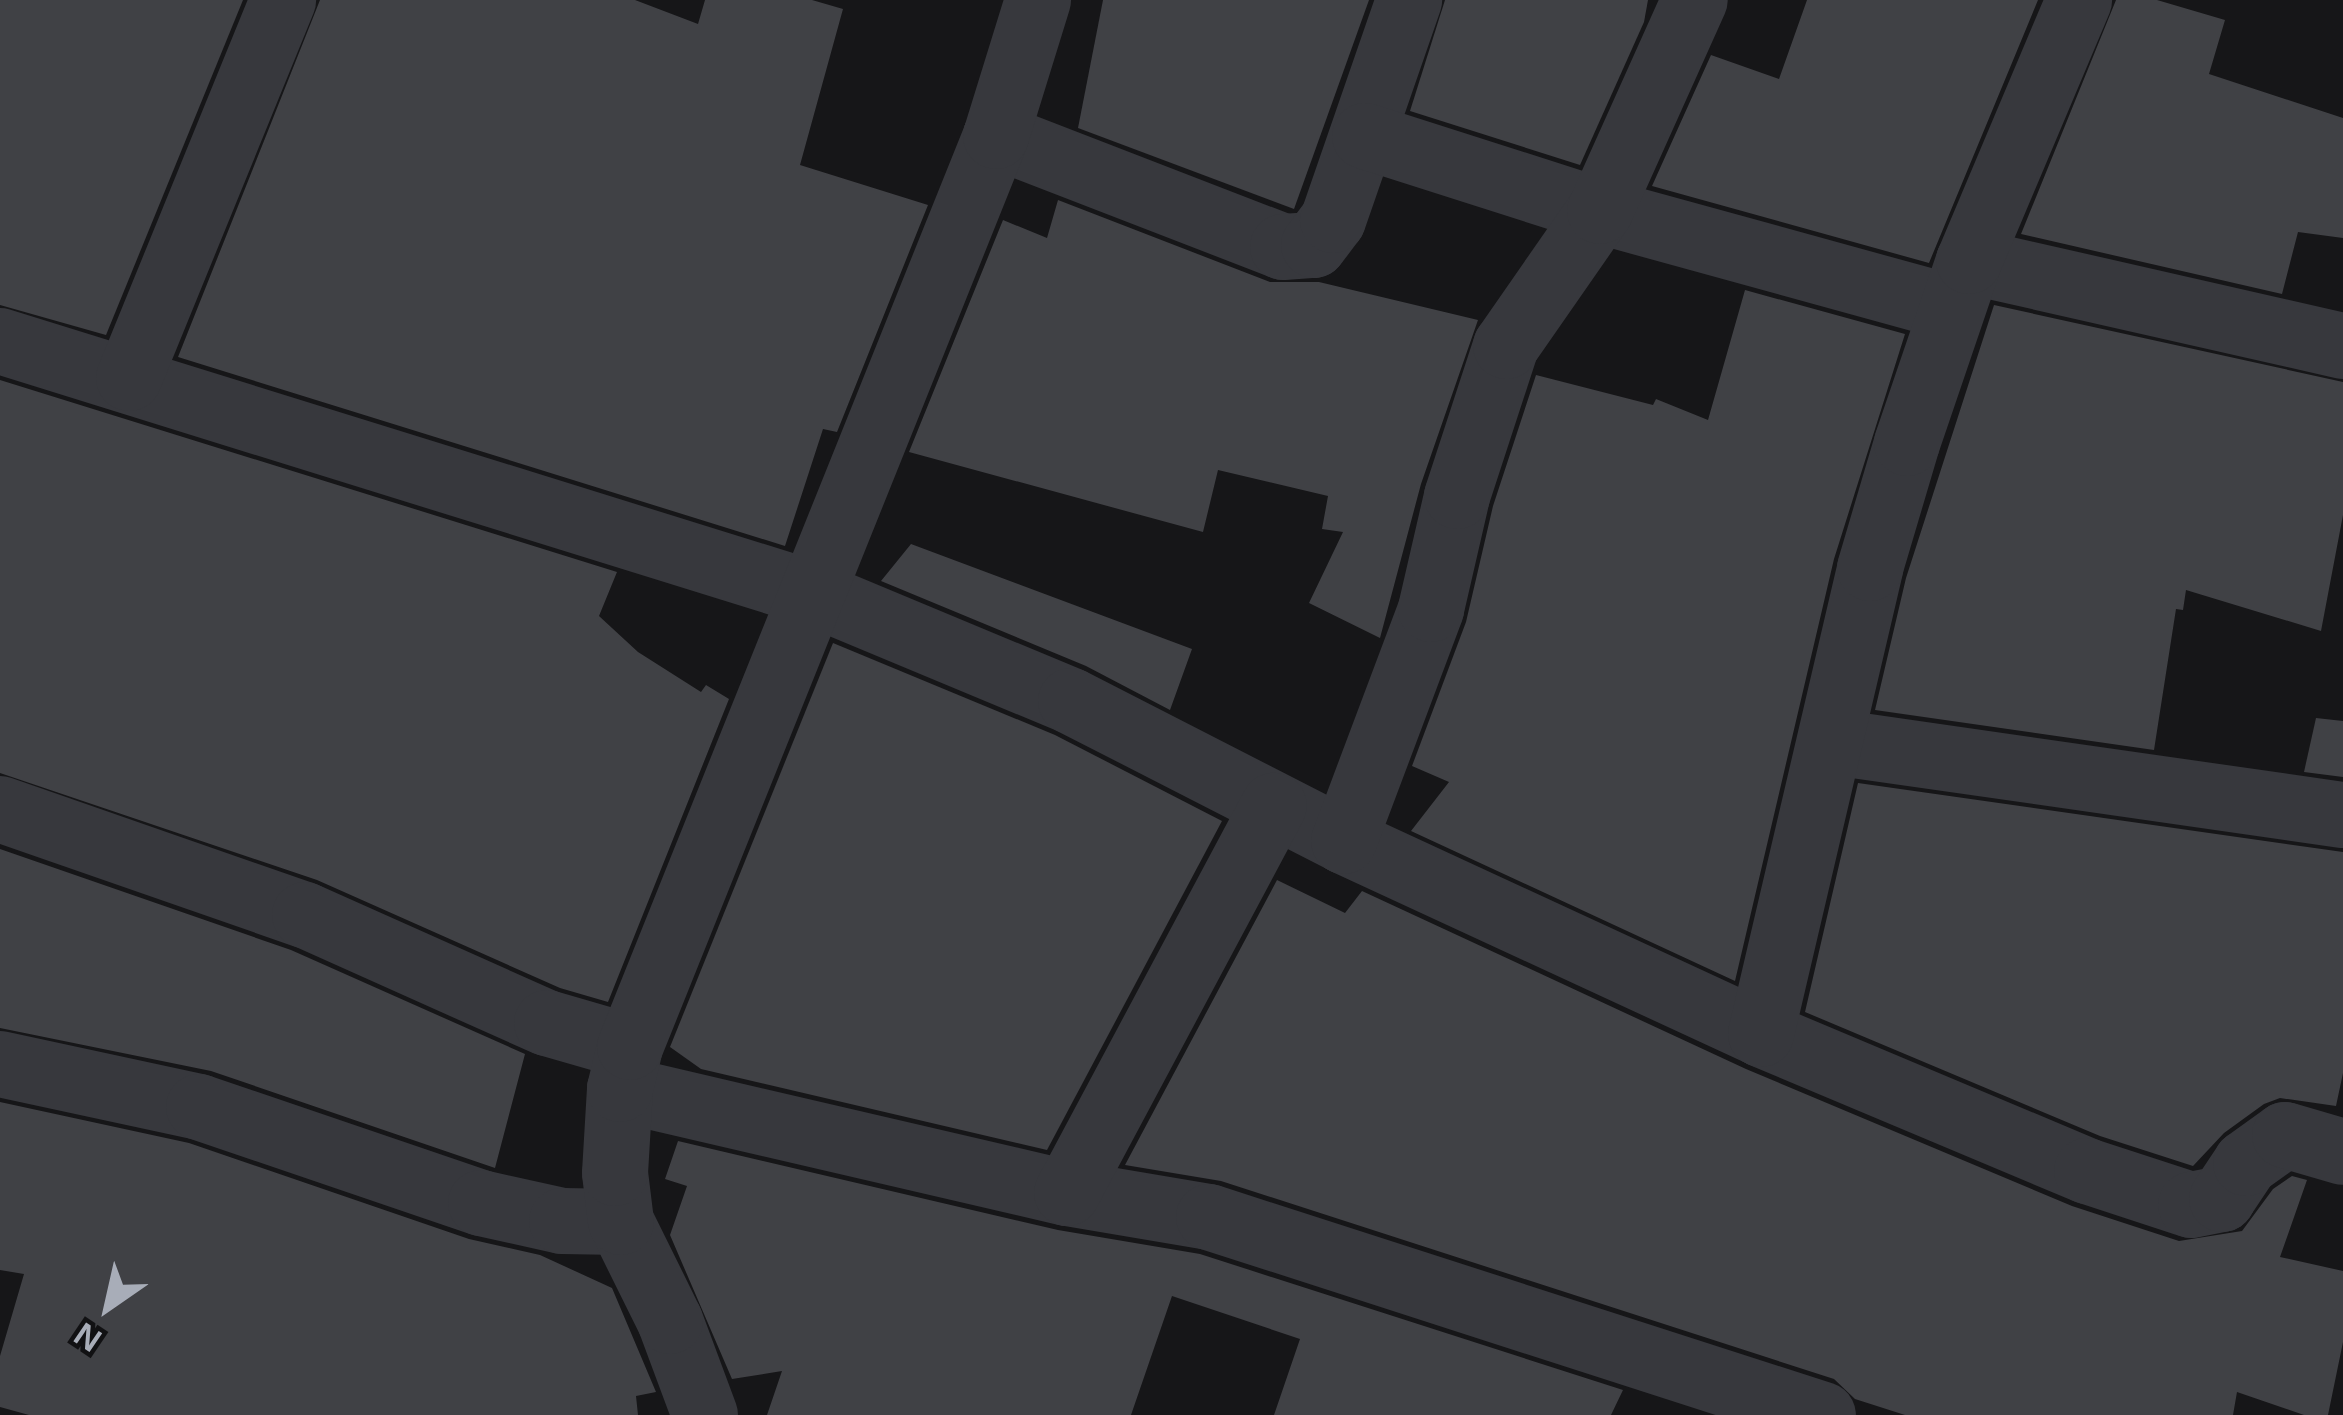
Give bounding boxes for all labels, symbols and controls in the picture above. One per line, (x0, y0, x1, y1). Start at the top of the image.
north arrow (48, 1247, 168, 1367)
text: N (67, 1315, 108, 1359)

